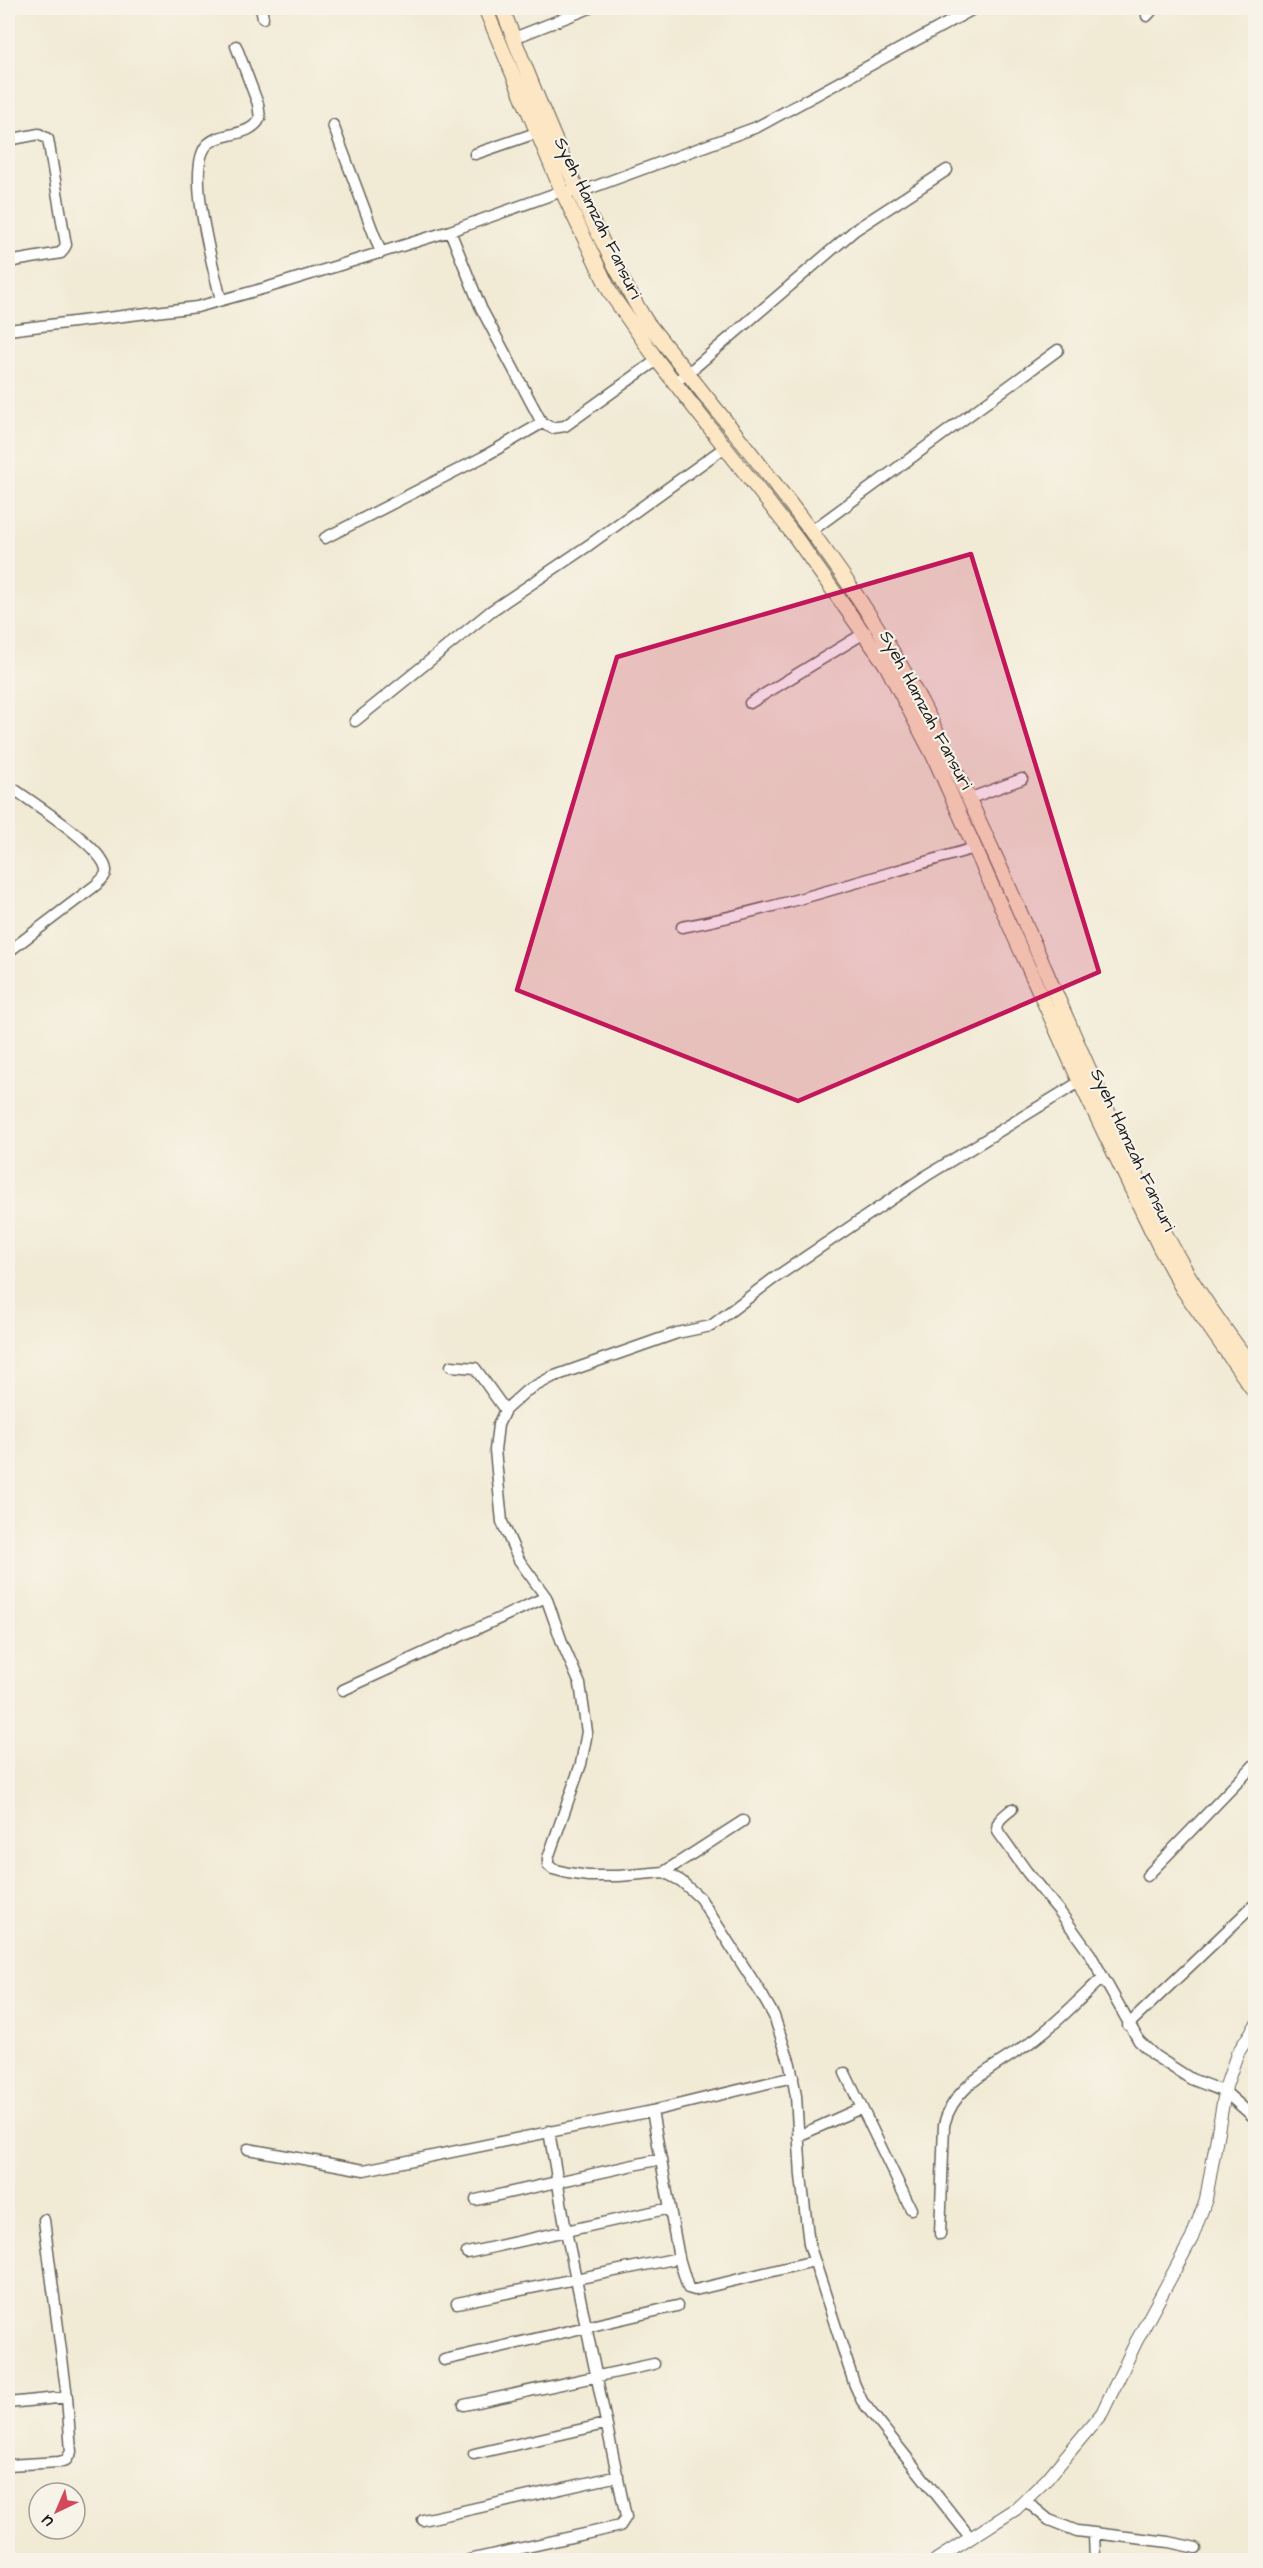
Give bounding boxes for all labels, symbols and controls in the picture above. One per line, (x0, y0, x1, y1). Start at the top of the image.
street label: Syeh Hamzah Fansuri (547, 133, 648, 304)
street label: Syeh Hamzah Fansuri (873, 626, 979, 795)
street label: Syeh Hamzah Fansuri (1083, 1065, 1182, 1236)
north arrow (27, 2481, 87, 2541)
text: U (36, 2510, 58, 2532)

